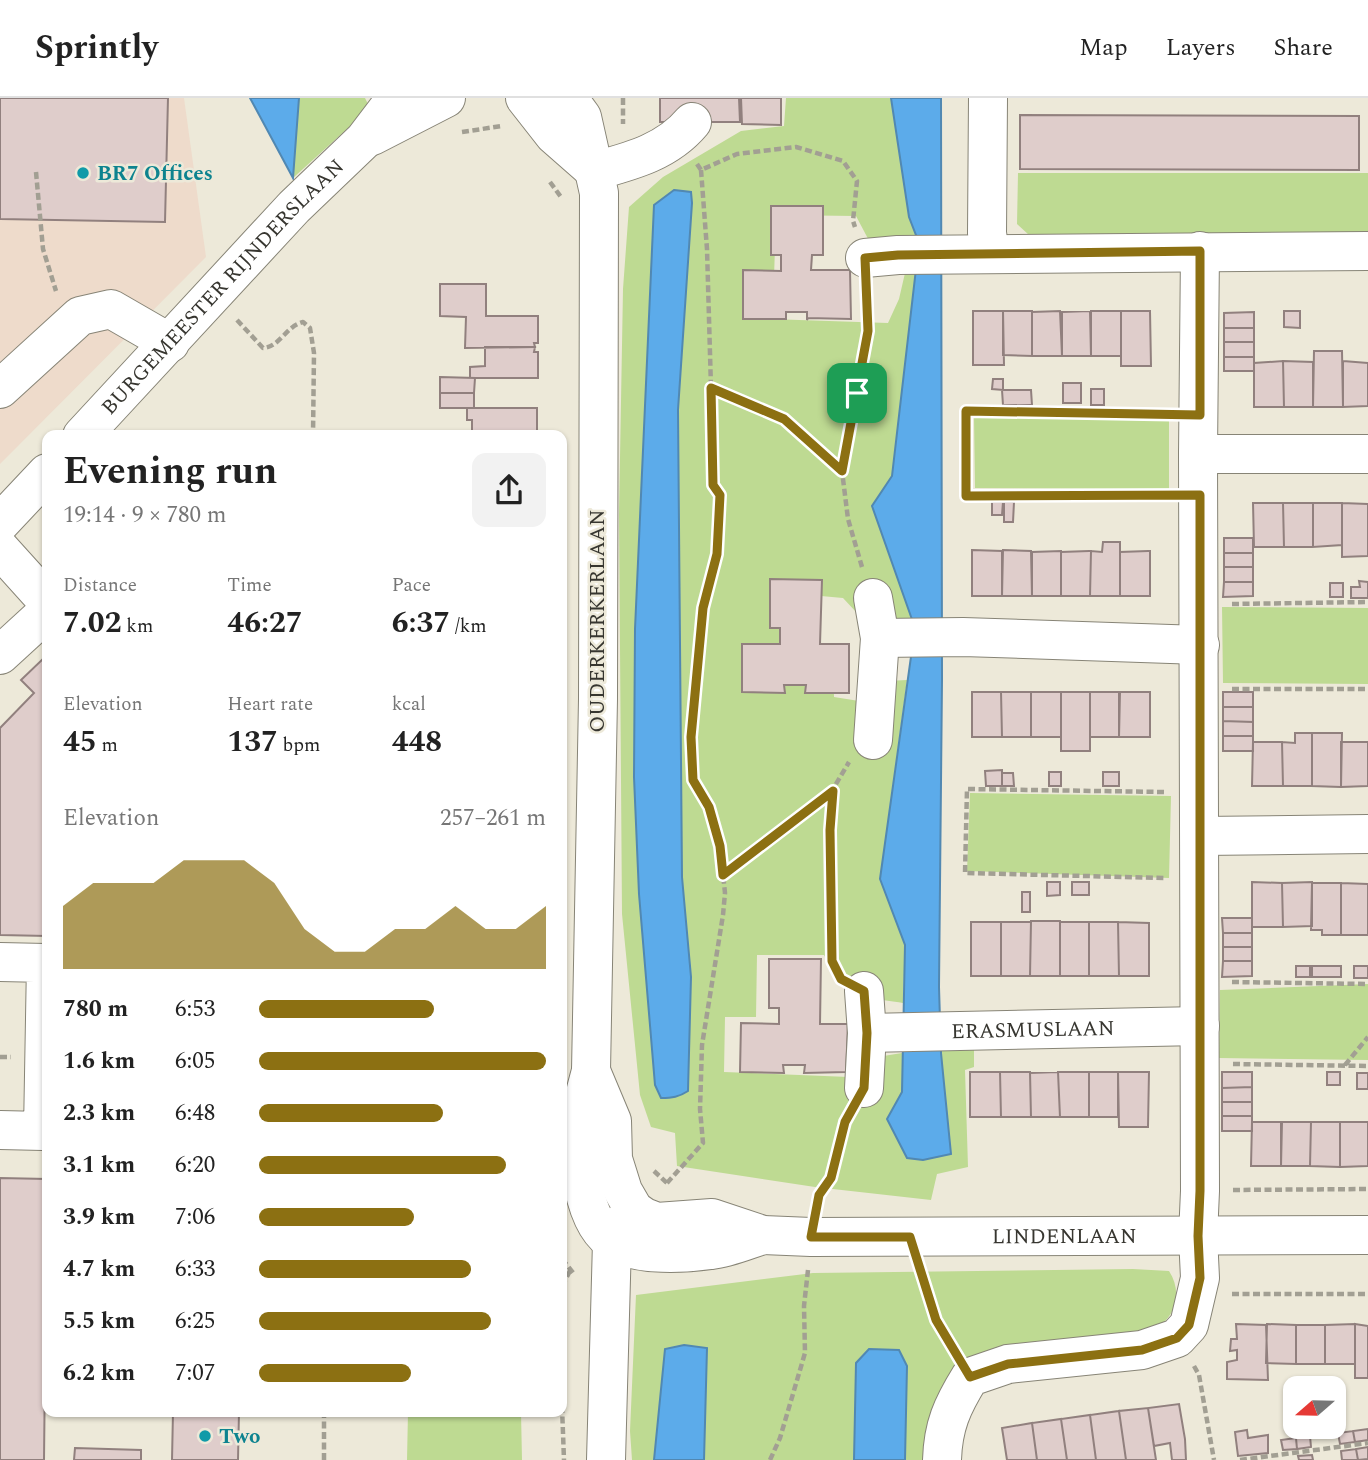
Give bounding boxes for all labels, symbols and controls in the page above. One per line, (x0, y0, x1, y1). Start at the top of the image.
text: Sprintly (35, 23, 158, 73)
text: Map (1079, 30, 1128, 66)
text: Layers (1166, 30, 1236, 66)
text: Share (1274, 30, 1333, 66)
street label: BURGEMEESTER RIJNDERSLAAN (94, 152, 352, 423)
place label: BR7 Offices (97, 158, 213, 190)
marker: BR7 Offices (75, 165, 91, 181)
pin (827, 363, 887, 423)
icon: arrive (838, 374, 876, 412)
text: Evening run (63, 443, 277, 501)
button: share (472, 453, 546, 527)
text: 19:14 · 9 × 780 m (63, 498, 227, 533)
street label: OUDERKERKERLAAN (582, 509, 614, 733)
text: Distance (63, 571, 137, 600)
text: Time (227, 571, 272, 600)
text: Pace (392, 571, 431, 600)
text: 7.02 (63, 600, 122, 646)
text: 46:27 (227, 600, 303, 646)
text: 6:37 (392, 600, 450, 646)
text: km (122, 612, 153, 641)
text: /km (450, 612, 487, 641)
text: Elevation (63, 690, 143, 719)
text: Heart rate (227, 690, 313, 719)
text: kcal (392, 690, 426, 719)
text: 45 (63, 719, 97, 765)
text: 137 (227, 719, 278, 765)
text: 448 (392, 719, 442, 765)
text: m (97, 731, 118, 760)
text: bpm (278, 731, 320, 760)
text: Elevation (63, 801, 159, 836)
text: 257–261 m (440, 801, 546, 836)
text: 780 m (63, 992, 128, 1027)
text: 6:53 (175, 992, 215, 1027)
street label: ERASMUSLAAN (951, 1013, 1115, 1048)
text: 1.6 km (63, 1044, 135, 1079)
text: 6:05 (175, 1044, 215, 1079)
text: 2.3 km (63, 1096, 135, 1131)
text: 6:48 (175, 1096, 215, 1131)
text: 3.1 km (63, 1148, 135, 1183)
text: 6:20 (175, 1148, 215, 1183)
text: 3.9 km (63, 1200, 135, 1235)
text: 7:06 (175, 1200, 215, 1235)
street label: LINDENLAAN (992, 1221, 1137, 1253)
text: 4.7 km (63, 1252, 135, 1287)
text: 6:33 (175, 1252, 215, 1287)
text: 5.5 km (63, 1304, 135, 1339)
text: 6:25 (175, 1304, 215, 1339)
text: 6.2 km (63, 1356, 135, 1391)
text: 7:07 (175, 1356, 215, 1391)
north arrow (1283, 1376, 1346, 1438)
map controls (1283, 1376, 1346, 1439)
place label: Two (219, 1421, 261, 1453)
marker: Two (197, 1428, 213, 1444)

